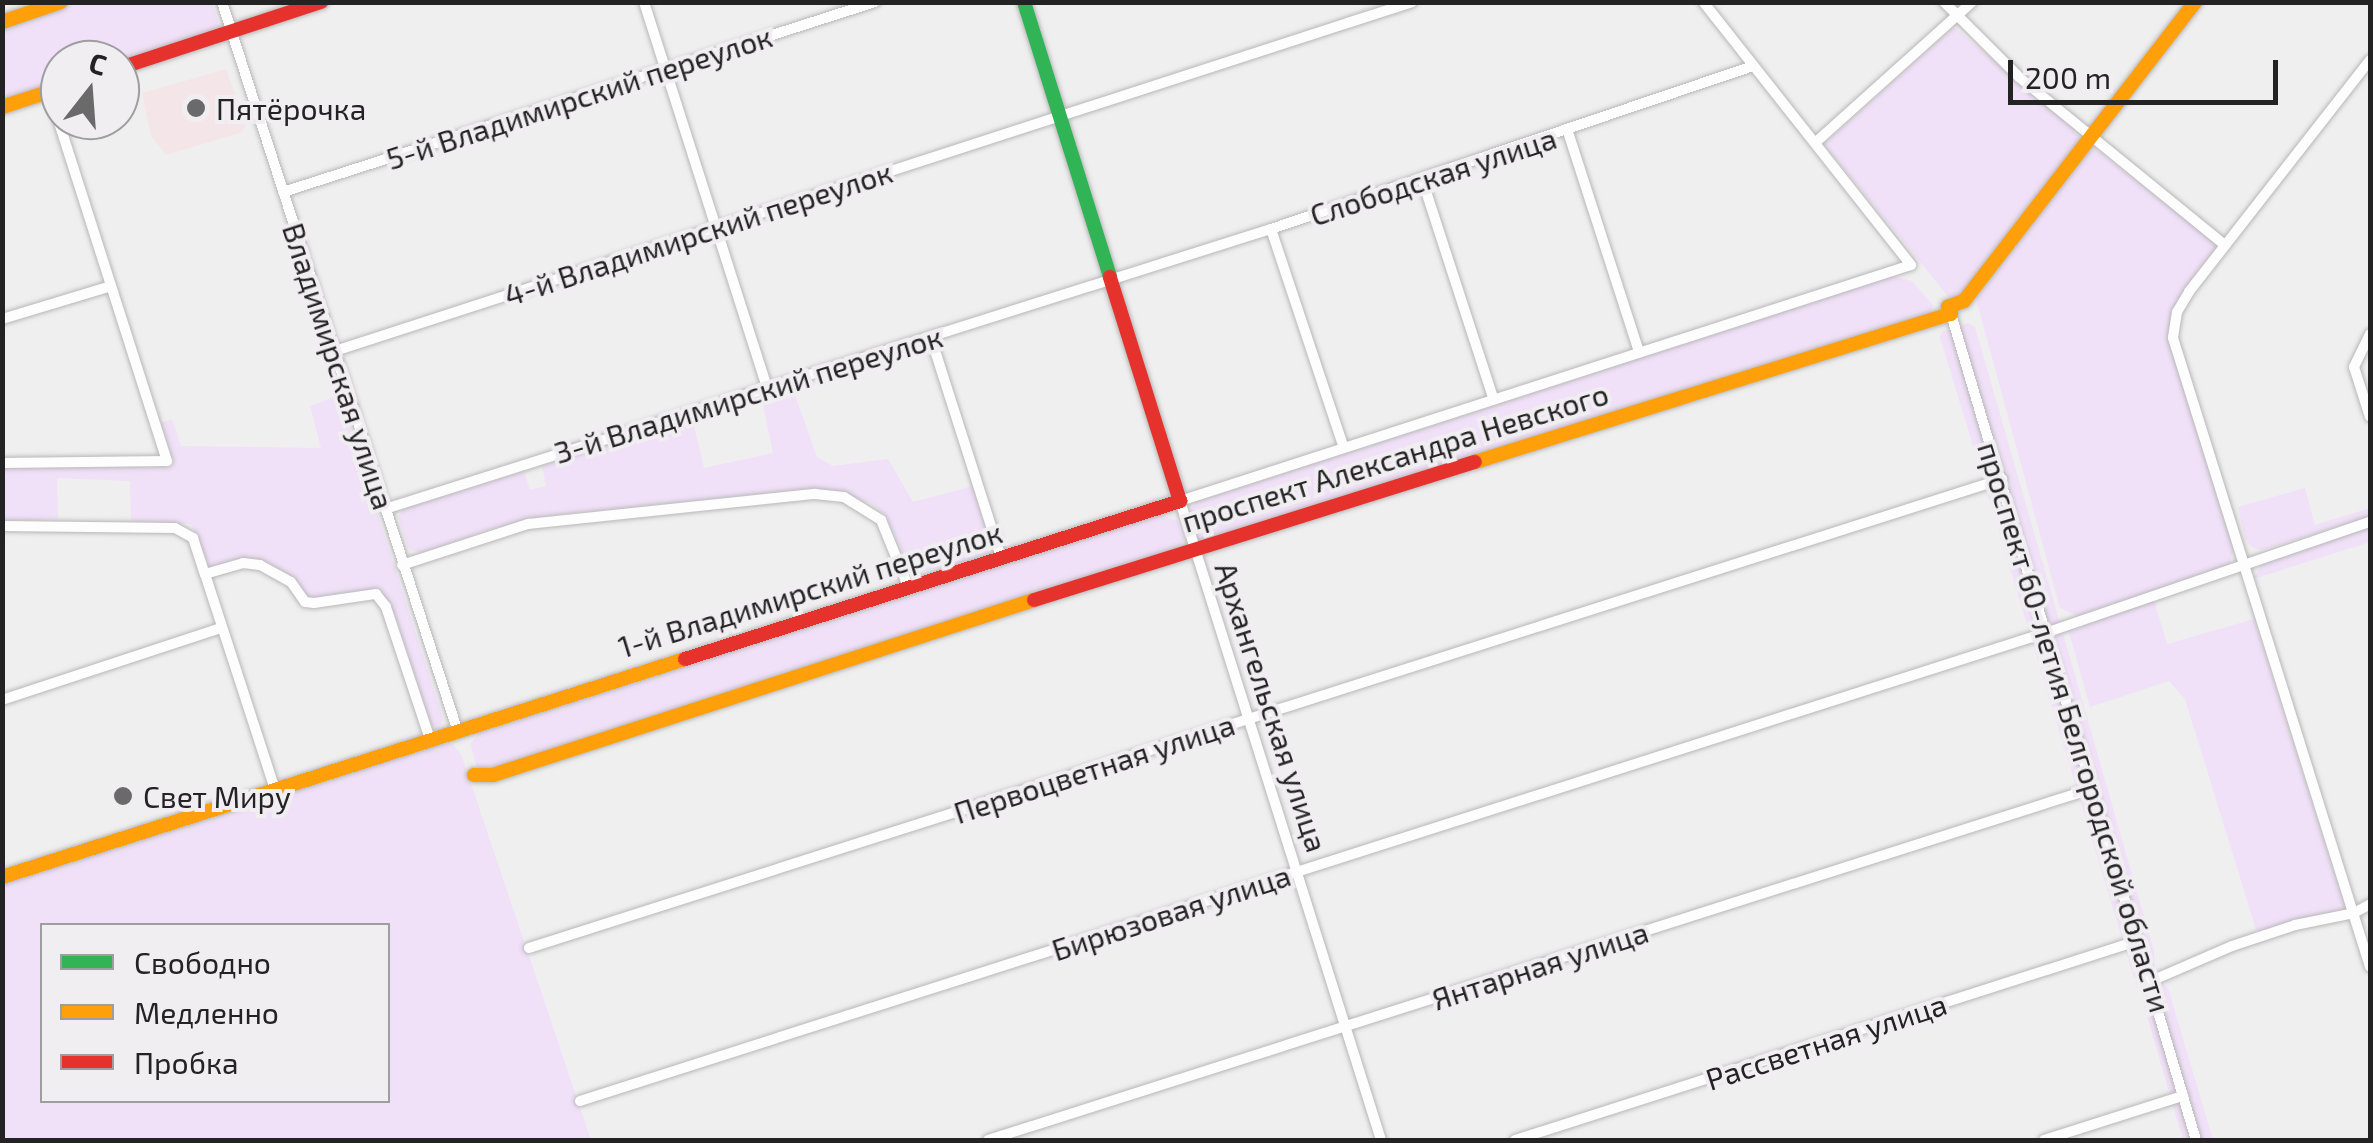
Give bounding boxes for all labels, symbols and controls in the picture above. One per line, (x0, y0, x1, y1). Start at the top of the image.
street label: 5-й Владимирский переулок (382, 18, 776, 176)
north arrow (40, 40, 140, 140)
scale bar (2013, 40, 2283, 102)
text: С (85, 45, 111, 82)
text: 200 m (2025, 59, 2111, 95)
place label: Пятёрочка (216, 90, 366, 126)
marker: Пятёрочка (185, 97, 207, 119)
street label: Слободская улица (1305, 119, 1561, 233)
street label: 4-й Владимирский переулок (499, 153, 897, 313)
street label: Владимирская улица (276, 218, 402, 514)
street label: 3-й Владимирский переулок (550, 318, 946, 470)
street label: проспект Александра Невского (1178, 375, 1612, 539)
street label: проспект 60-летия Белгородской области (1971, 437, 2179, 1017)
street label: 1-й Владимирский переулок (614, 513, 1006, 665)
street label: Архангельская улица (1208, 558, 1336, 856)
street label: Первоцветная улица (949, 706, 1239, 830)
place label: Свет Миру (143, 778, 291, 814)
marker: Свет Миру (112, 785, 134, 807)
street label: Бирюзовая улица (1047, 856, 1295, 968)
street label: Янтарная улица (1427, 913, 1653, 1017)
legend (40, 923, 390, 1103)
text: Свободно (134, 944, 271, 980)
street label: Рассветная улица (1701, 985, 1951, 1097)
text: Медленно (134, 994, 279, 1030)
text: Пробка (134, 1044, 239, 1080)

